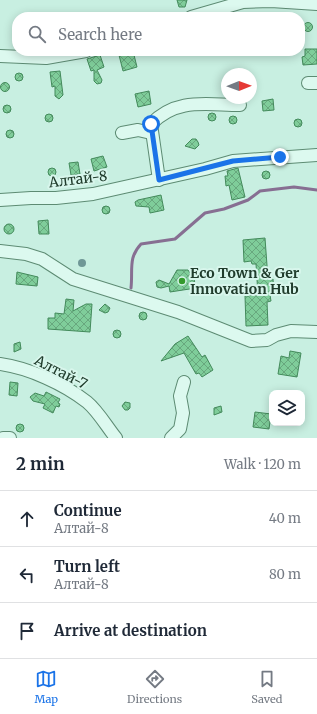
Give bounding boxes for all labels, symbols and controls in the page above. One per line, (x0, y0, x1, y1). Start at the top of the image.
search box (12, 12, 305, 56)
icon: search (26, 23, 48, 45)
text: Search here (58, 25, 142, 44)
north arrow (221, 68, 257, 104)
route start (142, 115, 160, 133)
route end (271, 148, 289, 166)
street label: Алтай-8 (47, 166, 108, 192)
place label: Eco Town & Ger Innovation Hub (190, 264, 300, 298)
marker: Eco Town & Ger Innovation Hub (177, 276, 187, 286)
street label: Алтай-7 (31, 351, 90, 393)
map controls (269, 390, 305, 426)
button: layers (269, 390, 305, 426)
text: 2 min (16, 453, 64, 475)
text: Walk · 120 m (224, 456, 301, 473)
text: Continue (54, 501, 122, 520)
icon: ahead (16, 508, 38, 530)
text: 40 m (269, 510, 301, 527)
text: Алтай-8 (54, 520, 109, 537)
text: Turn left (54, 557, 120, 576)
icon: left (16, 564, 38, 586)
text: 80 m (269, 566, 301, 583)
text: Алтай-8 (54, 576, 109, 593)
icon: arrive (16, 620, 38, 642)
text: Arrive at destination (54, 621, 207, 640)
tab: Map (35, 668, 58, 706)
tab: Directions (127, 668, 182, 706)
tab: Saved (251, 668, 282, 706)

